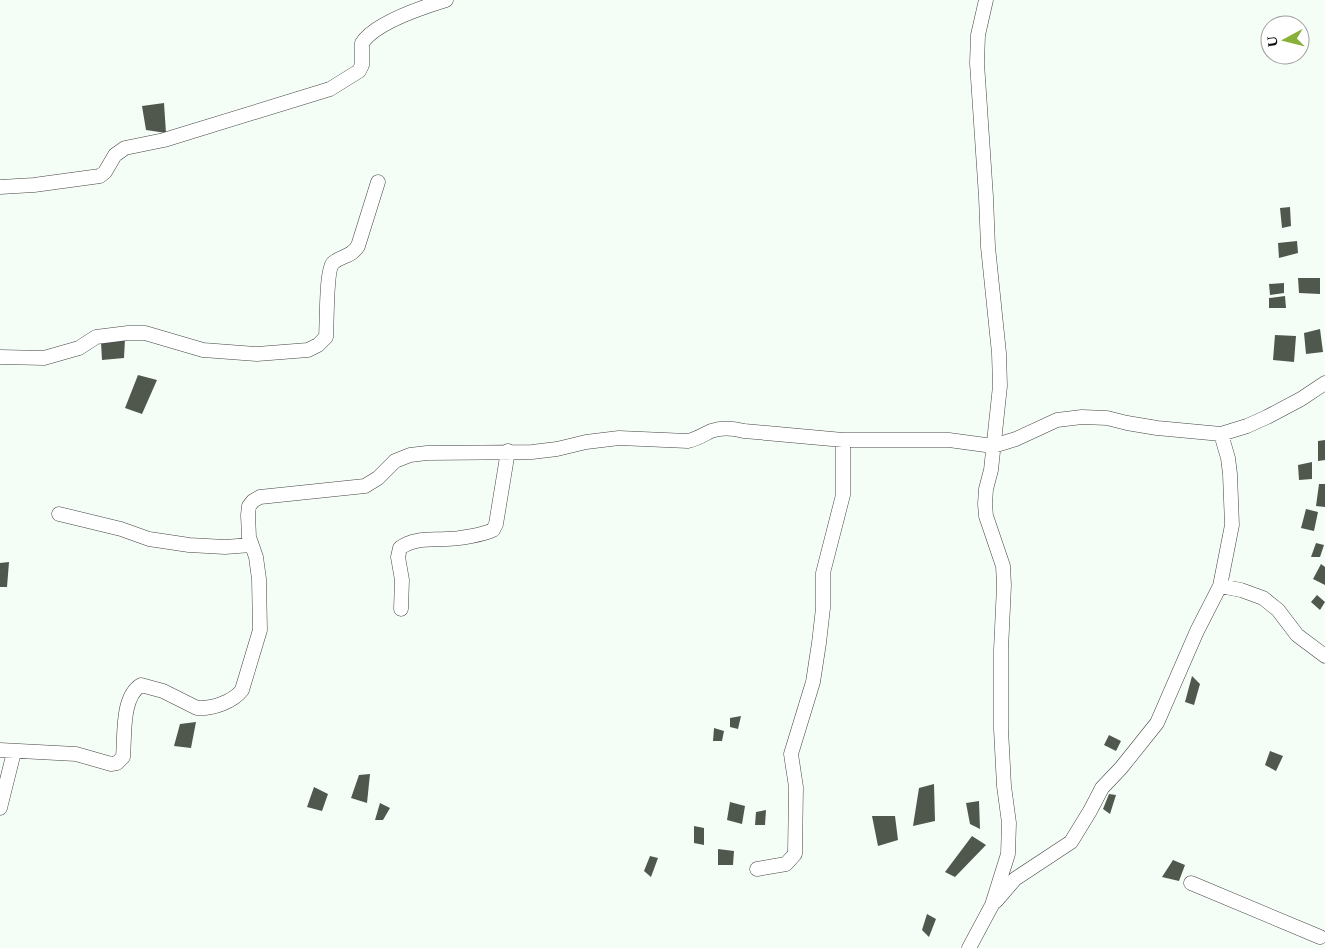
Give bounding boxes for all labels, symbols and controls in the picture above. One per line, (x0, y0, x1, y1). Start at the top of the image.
north arrow (1260, 15, 1310, 65)
text: U (1261, 34, 1284, 49)

